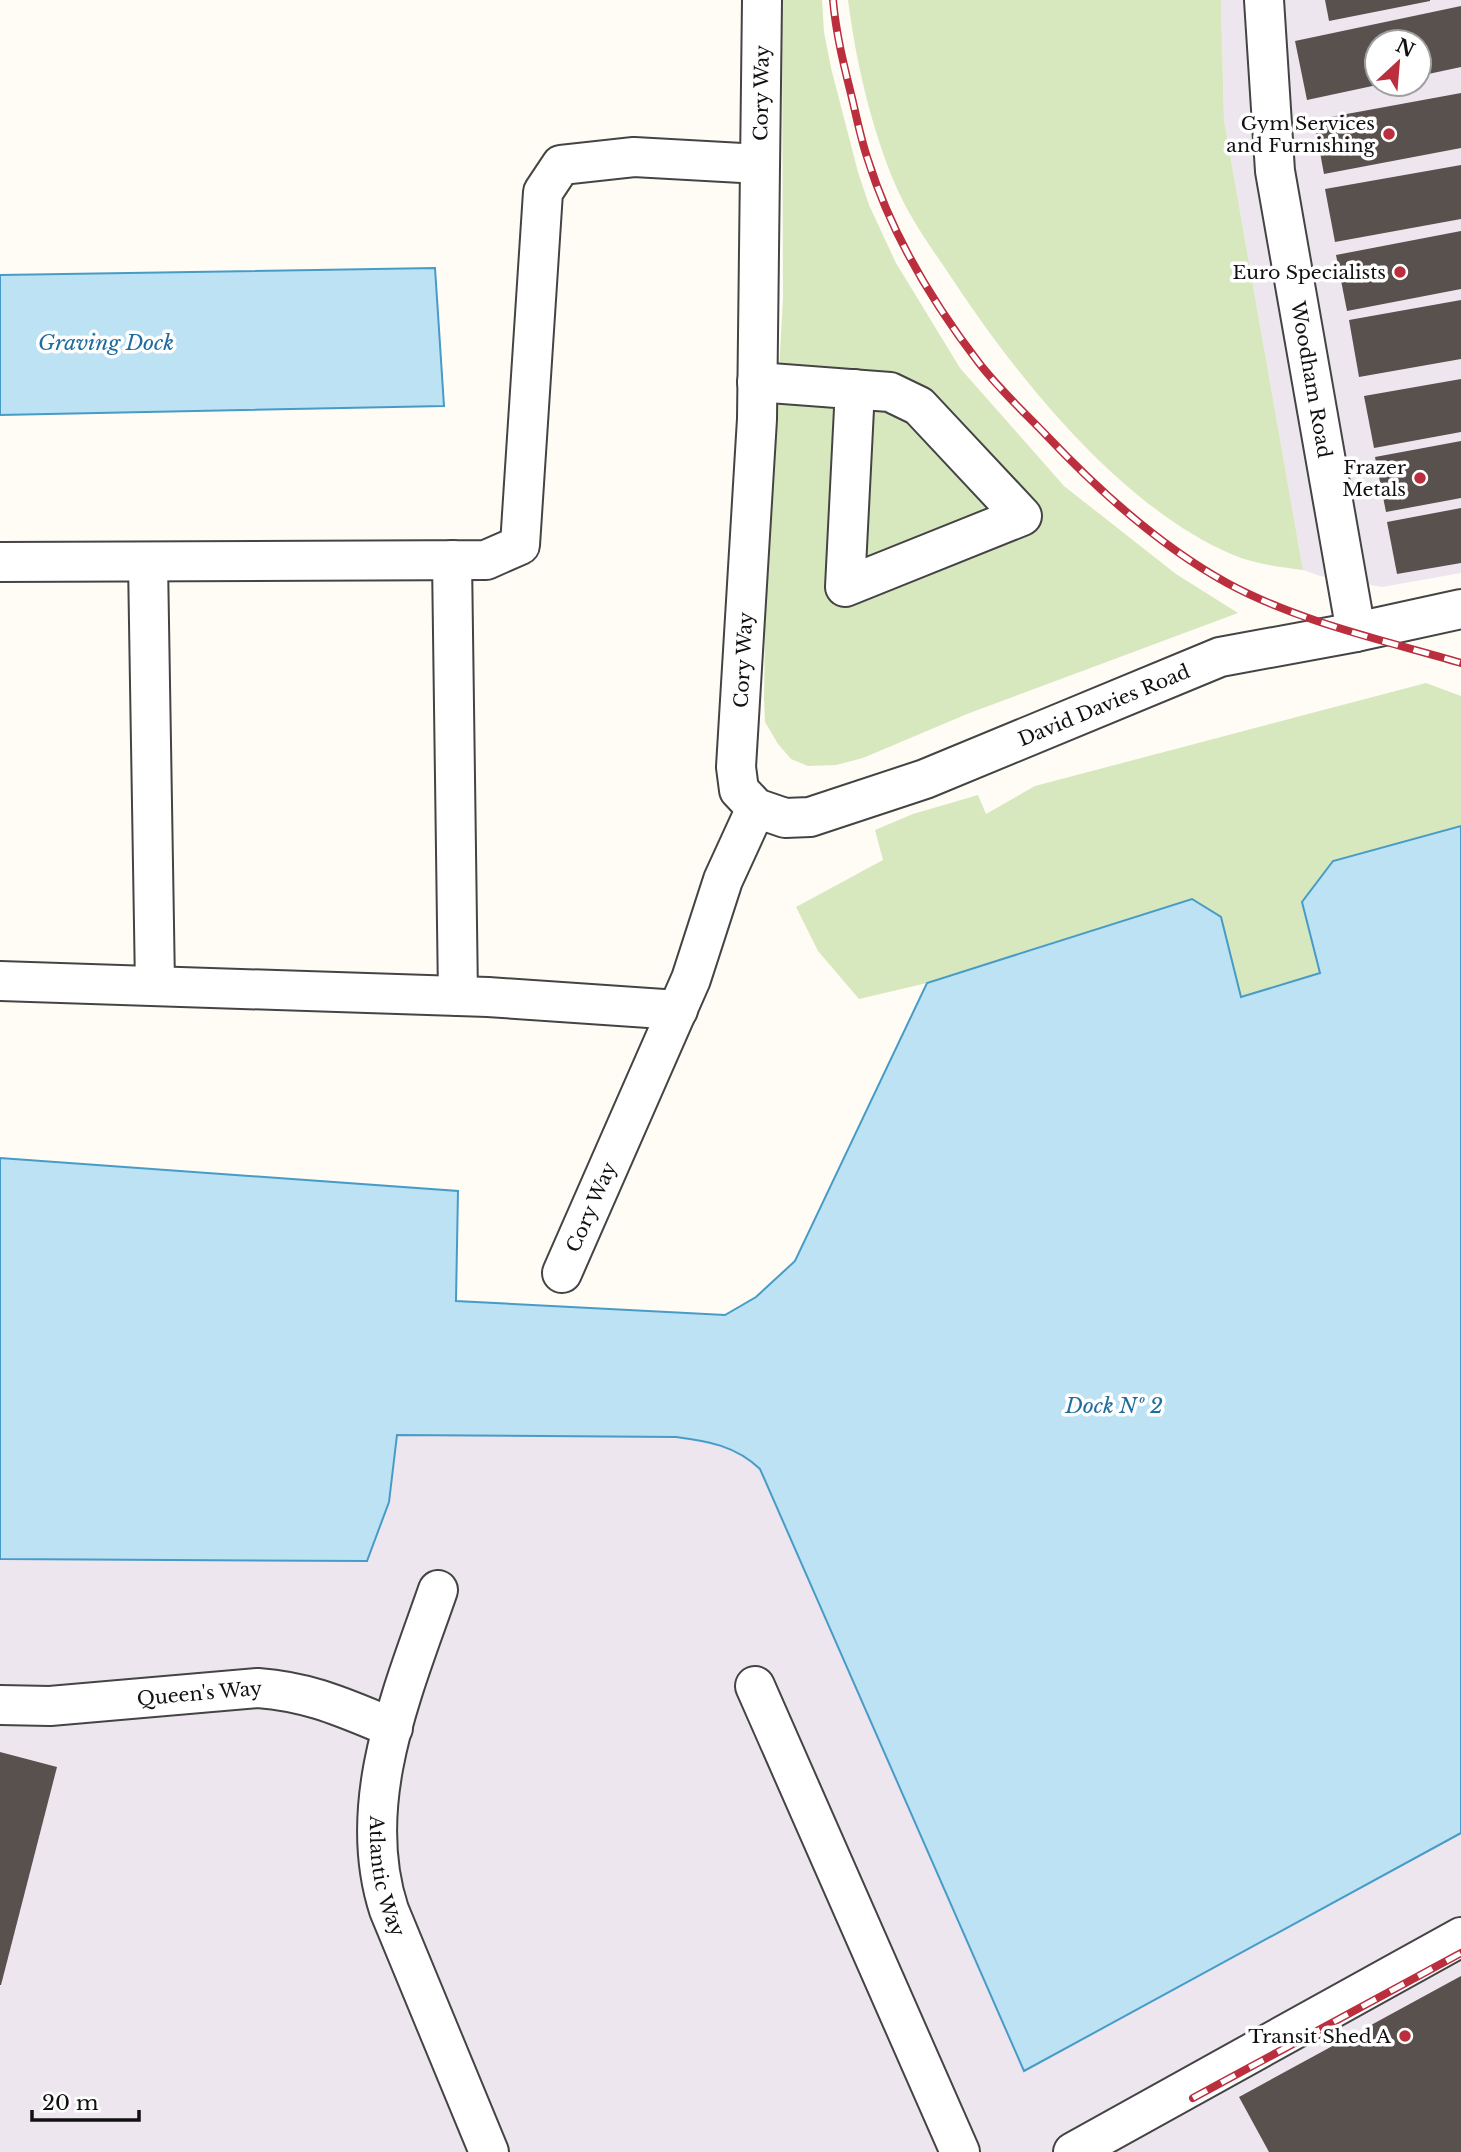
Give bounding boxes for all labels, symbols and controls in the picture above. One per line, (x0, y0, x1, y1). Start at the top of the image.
north arrow (1363, 28, 1433, 98)
text: N (1392, 34, 1418, 62)
street label: Cory Way (749, 45, 774, 141)
place label: Gym Services and Furnishing (1226, 112, 1376, 157)
marker: Gym Services and Furnishing (1381, 126, 1397, 142)
place label: Euro Specialists (1233, 261, 1386, 284)
marker: Euro Specialists (1392, 264, 1408, 280)
street label: Woodham Road (1286, 298, 1336, 460)
water label: Graving Dock (38, 330, 174, 356)
place label: Frazer Metals (1342, 456, 1406, 501)
marker: Frazer Metals (1412, 470, 1428, 486)
street label: Cory Way (730, 612, 757, 709)
street label: David Davies Road (1015, 660, 1193, 751)
street label: Cory Way (562, 1159, 621, 1256)
water label: Dock Nº 2 (1064, 1393, 1163, 1419)
street label: Queen's Way (136, 1677, 263, 1710)
street label: Atlantic Way (365, 1814, 410, 1940)
place label: Transit Shed A (1248, 2025, 1391, 2048)
marker: Transit Shed A (1397, 2028, 1413, 2044)
scale bar (32, 2078, 138, 2122)
text: 20 m (42, 2090, 99, 2116)

